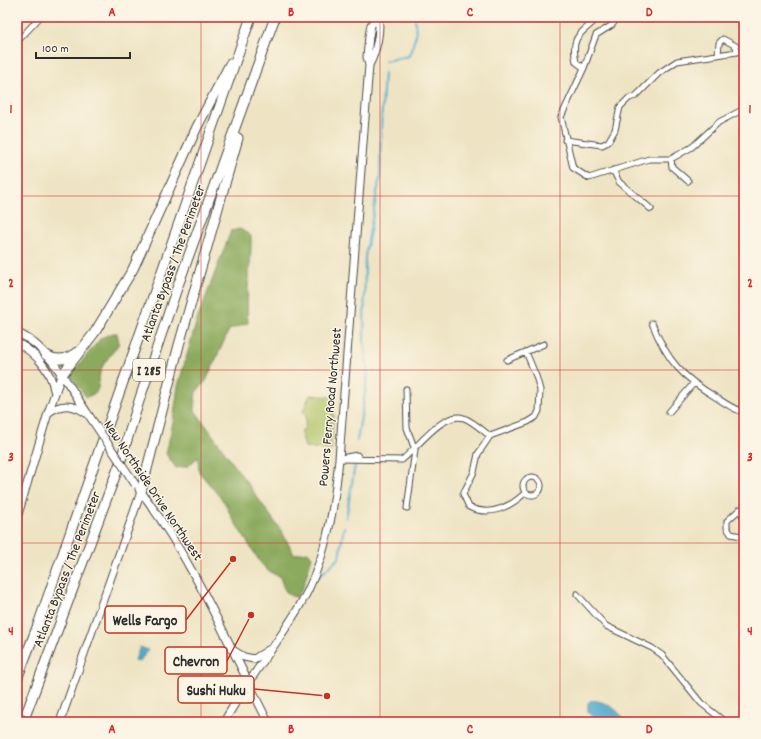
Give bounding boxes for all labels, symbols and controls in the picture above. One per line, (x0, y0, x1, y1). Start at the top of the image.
text: A (108, 4, 116, 23)
text: B (288, 4, 294, 23)
text: C (467, 4, 474, 23)
text: D (646, 4, 653, 23)
scale bar (36, 34, 130, 60)
text: 100 m (42, 41, 69, 58)
text: 1 (10, 101, 13, 120)
text: 1 (749, 101, 752, 120)
street label: Atlanta Bypass / The Perimeter (136, 182, 212, 345)
text: 2 (8, 275, 14, 294)
text: 2 (747, 275, 753, 294)
street label: Powers Ferry Road Northwest (314, 327, 348, 487)
road number: I 285 (133, 359, 165, 381)
street label: New Northside Drive Northwest (98, 417, 207, 566)
text: 3 (8, 449, 14, 468)
text: 3 (747, 449, 753, 468)
street label: Atlanta Bypass / The Perimeter (29, 488, 107, 651)
callout: Wells Fargo (105, 606, 186, 633)
text: Wells Fargo (113, 611, 178, 633)
text: 4 (8, 623, 14, 642)
text: 4 (747, 623, 753, 642)
callout: Chevron (165, 647, 227, 674)
text: Chevron (173, 652, 219, 674)
callout: Sushi Huku (178, 676, 254, 703)
text: Sushi Huku (186, 681, 246, 703)
text: A (108, 721, 116, 739)
text: B (288, 721, 294, 739)
text: C (467, 721, 474, 739)
text: D (646, 721, 653, 739)

